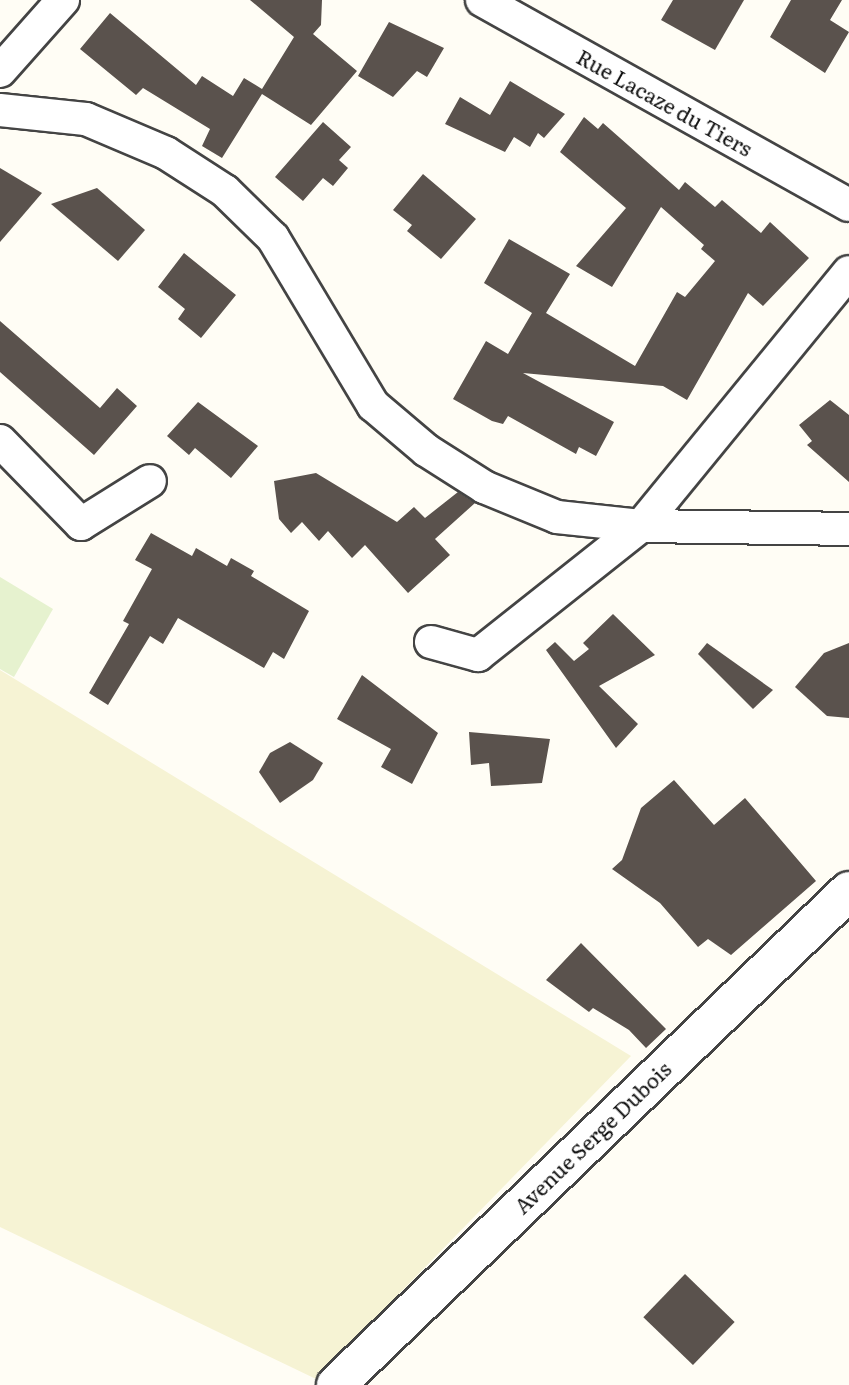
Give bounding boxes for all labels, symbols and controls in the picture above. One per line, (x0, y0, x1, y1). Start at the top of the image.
street label: Rue Lacaze du Tiers (573, 43, 757, 161)
street label: Avenue Serge Dubois (508, 1056, 676, 1218)

